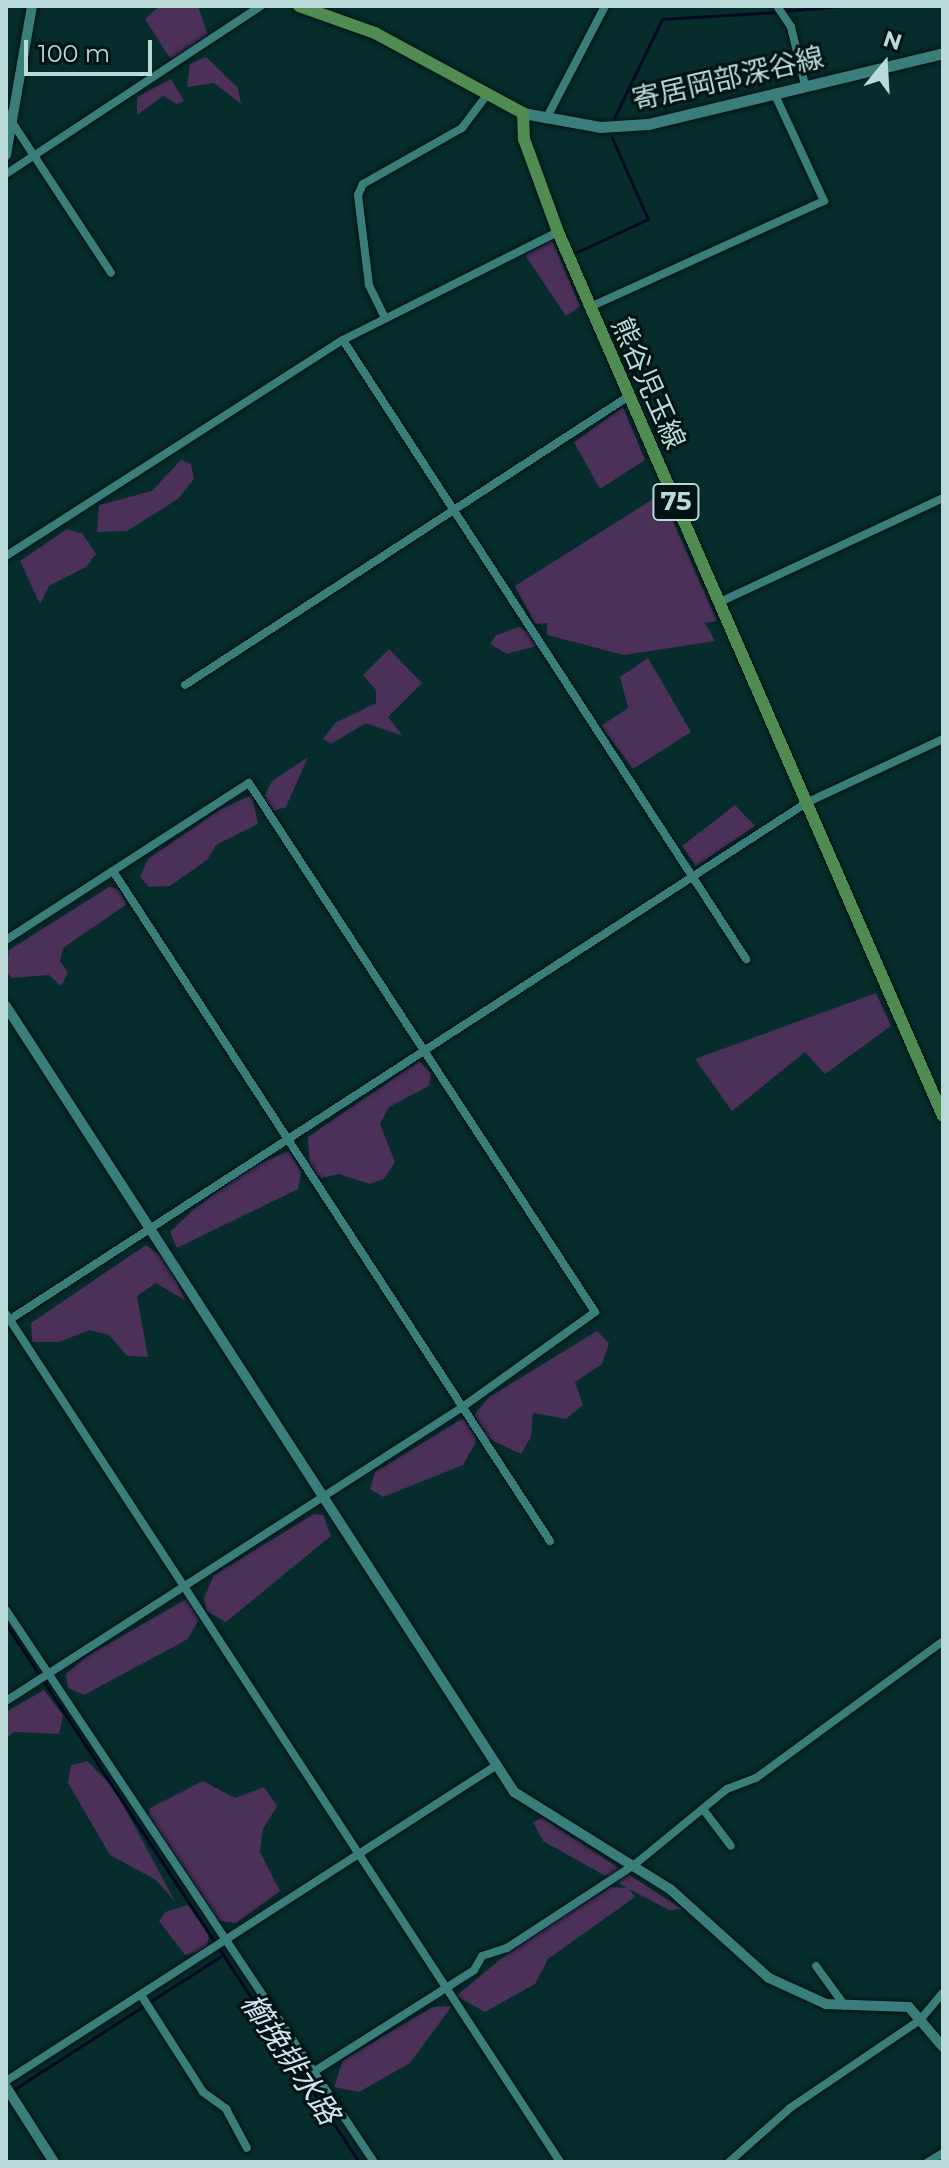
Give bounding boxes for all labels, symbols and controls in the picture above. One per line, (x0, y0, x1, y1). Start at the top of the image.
scale bar (28, 24, 156, 74)
north arrow (845, 24, 925, 104)
text: N (880, 25, 905, 56)
text: 100 m (38, 39, 110, 68)
street label: 寄居岡部深谷線 (629, 40, 827, 116)
street label: 熊谷児玉線 (605, 312, 693, 454)
road number: 75 (652, 480, 700, 524)
water label: 櫛挽排水路 (233, 1987, 347, 2131)

